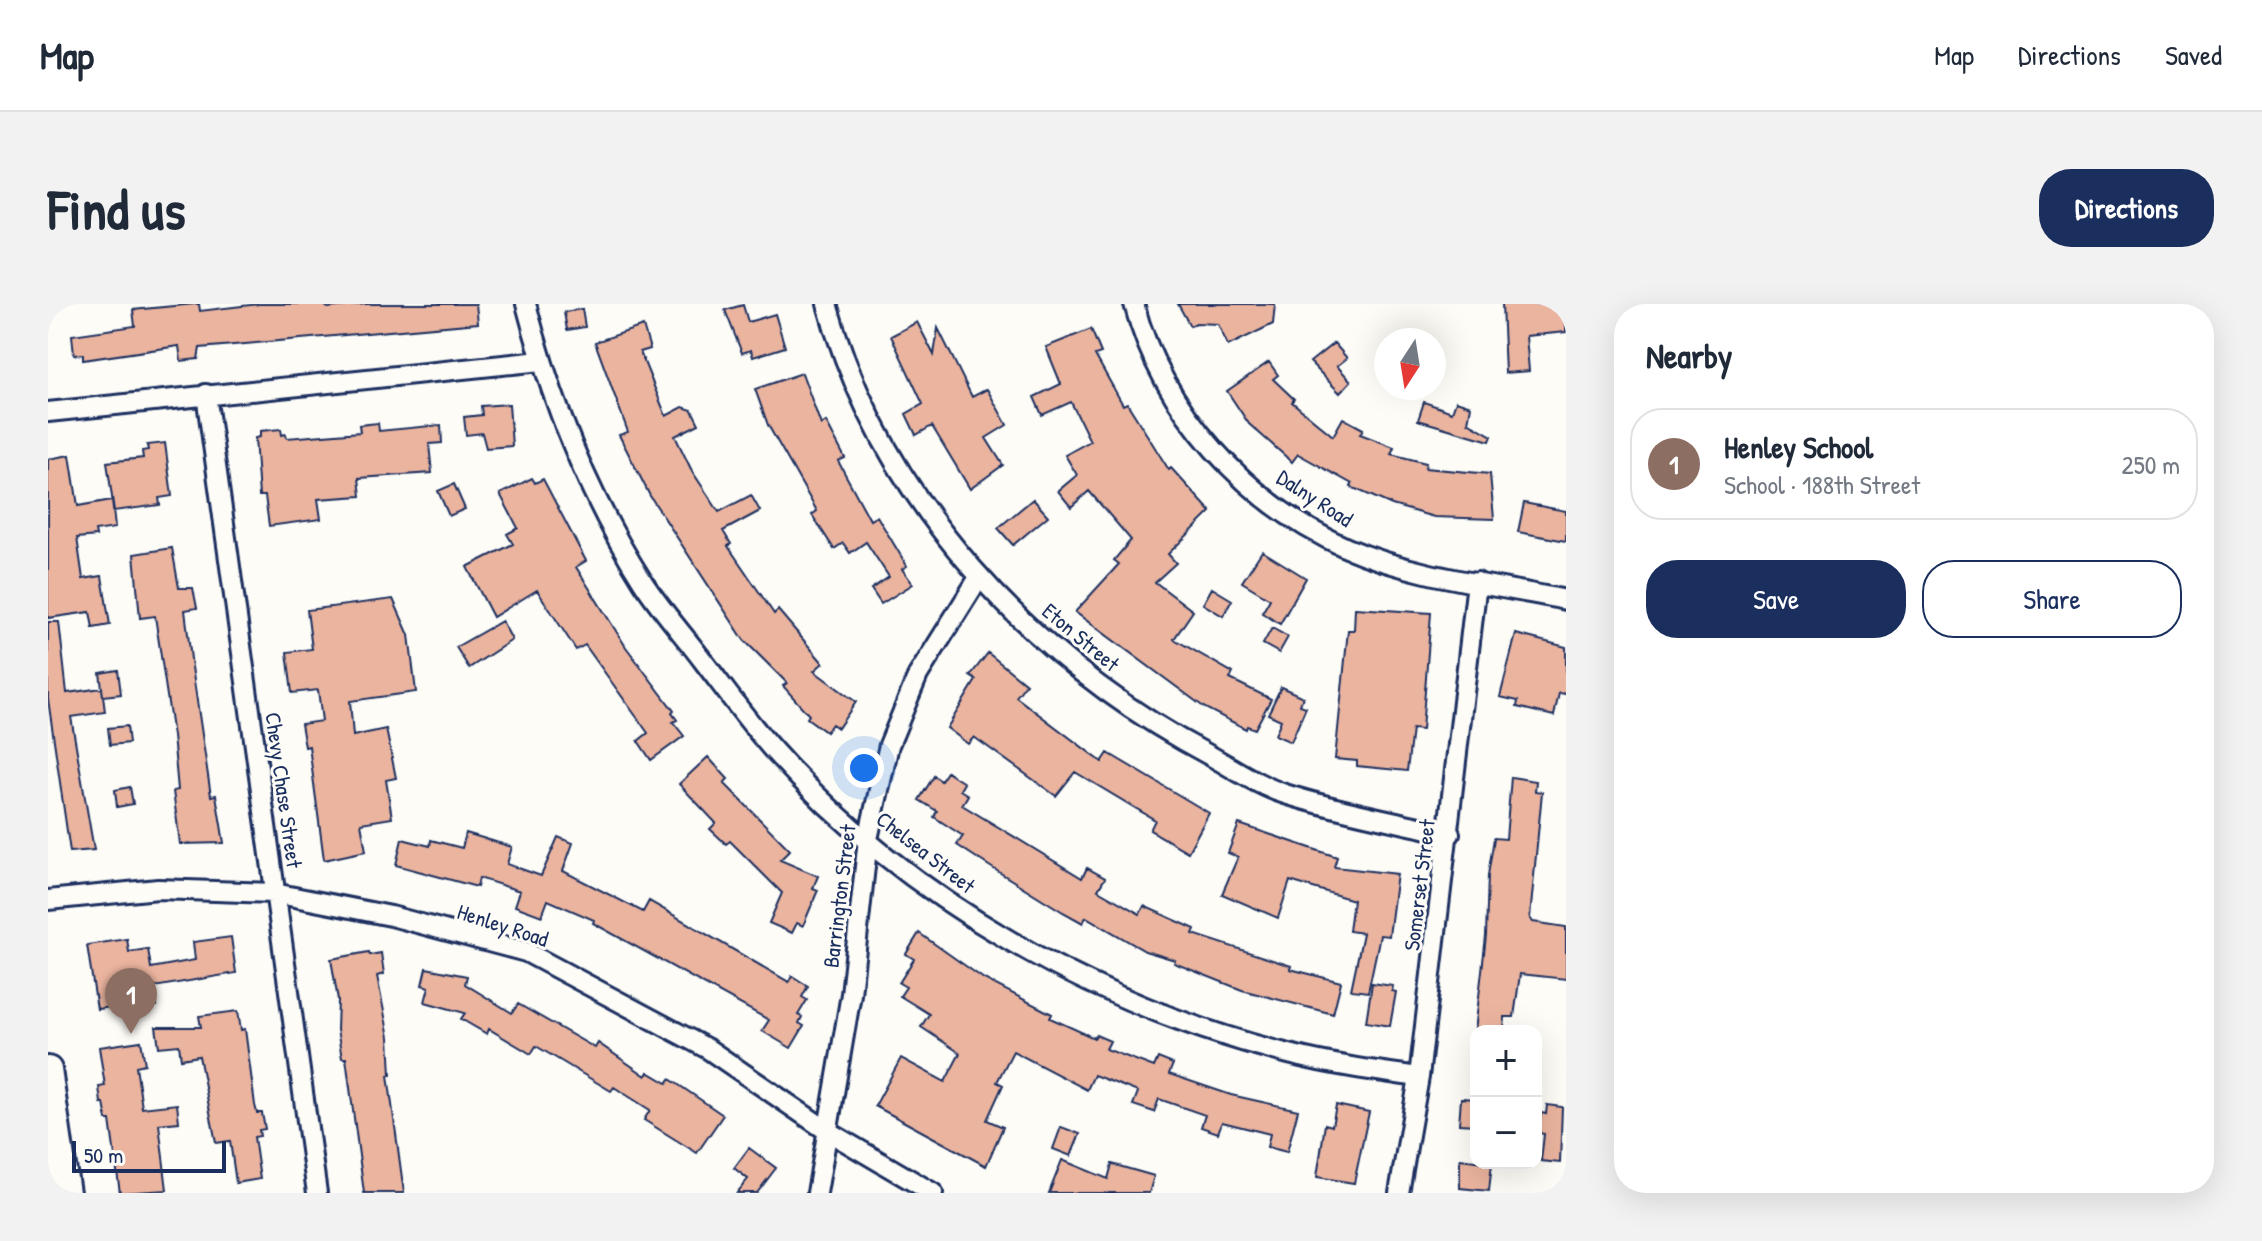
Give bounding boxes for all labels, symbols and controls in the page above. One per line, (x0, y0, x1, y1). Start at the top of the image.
text: Map (40, 29, 94, 81)
text: Map (1934, 36, 1974, 74)
text: Directions (2018, 36, 2121, 74)
text: Saved (2165, 36, 2222, 74)
button: Directions (2039, 169, 2214, 247)
text: Find us (48, 171, 186, 246)
north arrow (1374, 328, 1446, 400)
text: Nearby (1646, 333, 1732, 379)
text: Henley School (1724, 427, 1873, 467)
text: 1 (1669, 447, 1679, 482)
text: 250 m (2122, 447, 2180, 482)
street label: Dalny Road (1271, 462, 1359, 534)
text: School · 188th Street (1724, 467, 1920, 502)
button: Save (1646, 560, 1906, 638)
button: Share (1922, 560, 2182, 638)
street label: Eton Street (1036, 596, 1126, 678)
street label: Chevy Chase Street (258, 710, 310, 870)
your location (844, 748, 884, 788)
street label: Chelsea Street (870, 804, 982, 900)
street label: Somerset Street (1396, 817, 1442, 952)
street label: Barrington Street (815, 822, 863, 969)
street label: Henley Road (454, 896, 553, 954)
pin: 1 (105, 968, 157, 1034)
map controls (1470, 1025, 1542, 1169)
button: + (1470, 1025, 1542, 1097)
button: − (1470, 1097, 1542, 1169)
scale bar (72, 1137, 226, 1173)
text: 50 m (84, 1140, 123, 1170)

